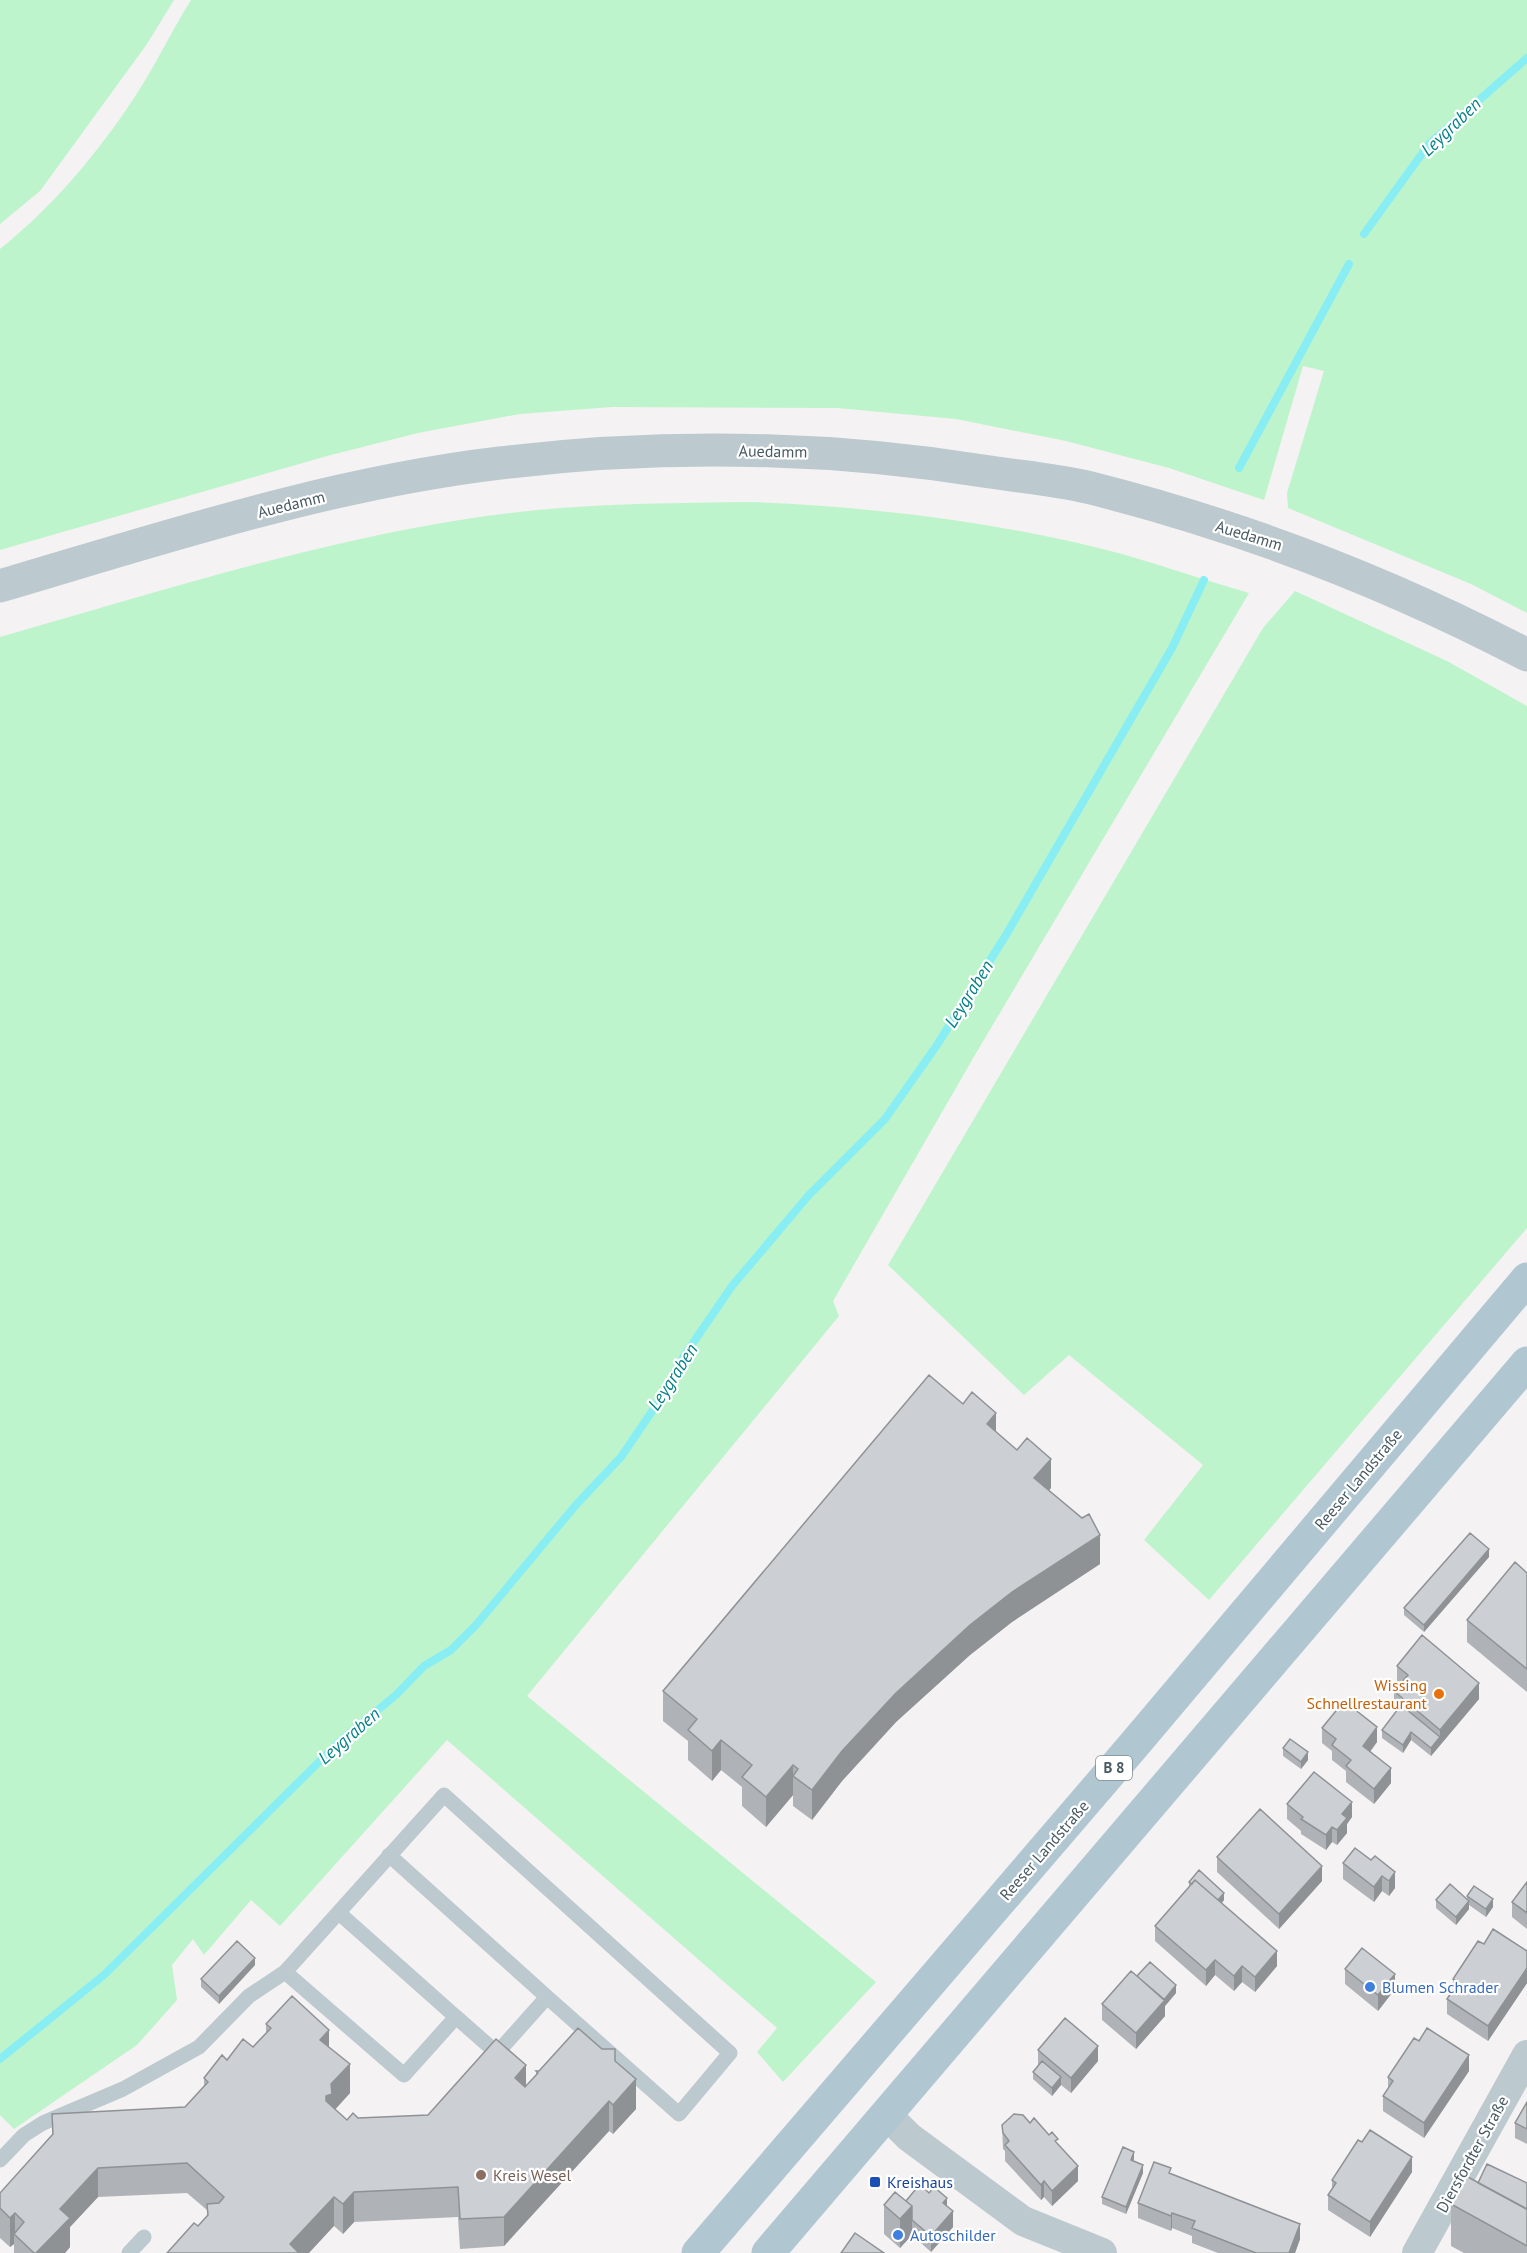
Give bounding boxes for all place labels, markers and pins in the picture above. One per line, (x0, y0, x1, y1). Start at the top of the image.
place label: Wissing Schnellrestaurant (1306, 1675, 1428, 1713)
marker: Wissing Schnellrestaurant (1432, 1687, 1446, 1701)
place label: Blumen Schrader (1382, 1977, 1499, 1997)
marker: Blumen Schrader (1363, 1980, 1377, 1994)
place label: Kreis Wesel (493, 2165, 571, 2185)
marker: Kreis Wesel (474, 2168, 488, 2182)
place label: Kreishaus (887, 2172, 953, 2192)
marker: Kreishaus (868, 2175, 882, 2189)
place label: Autoschilder (910, 2225, 996, 2245)
marker: Autoschilder (891, 2228, 905, 2242)

